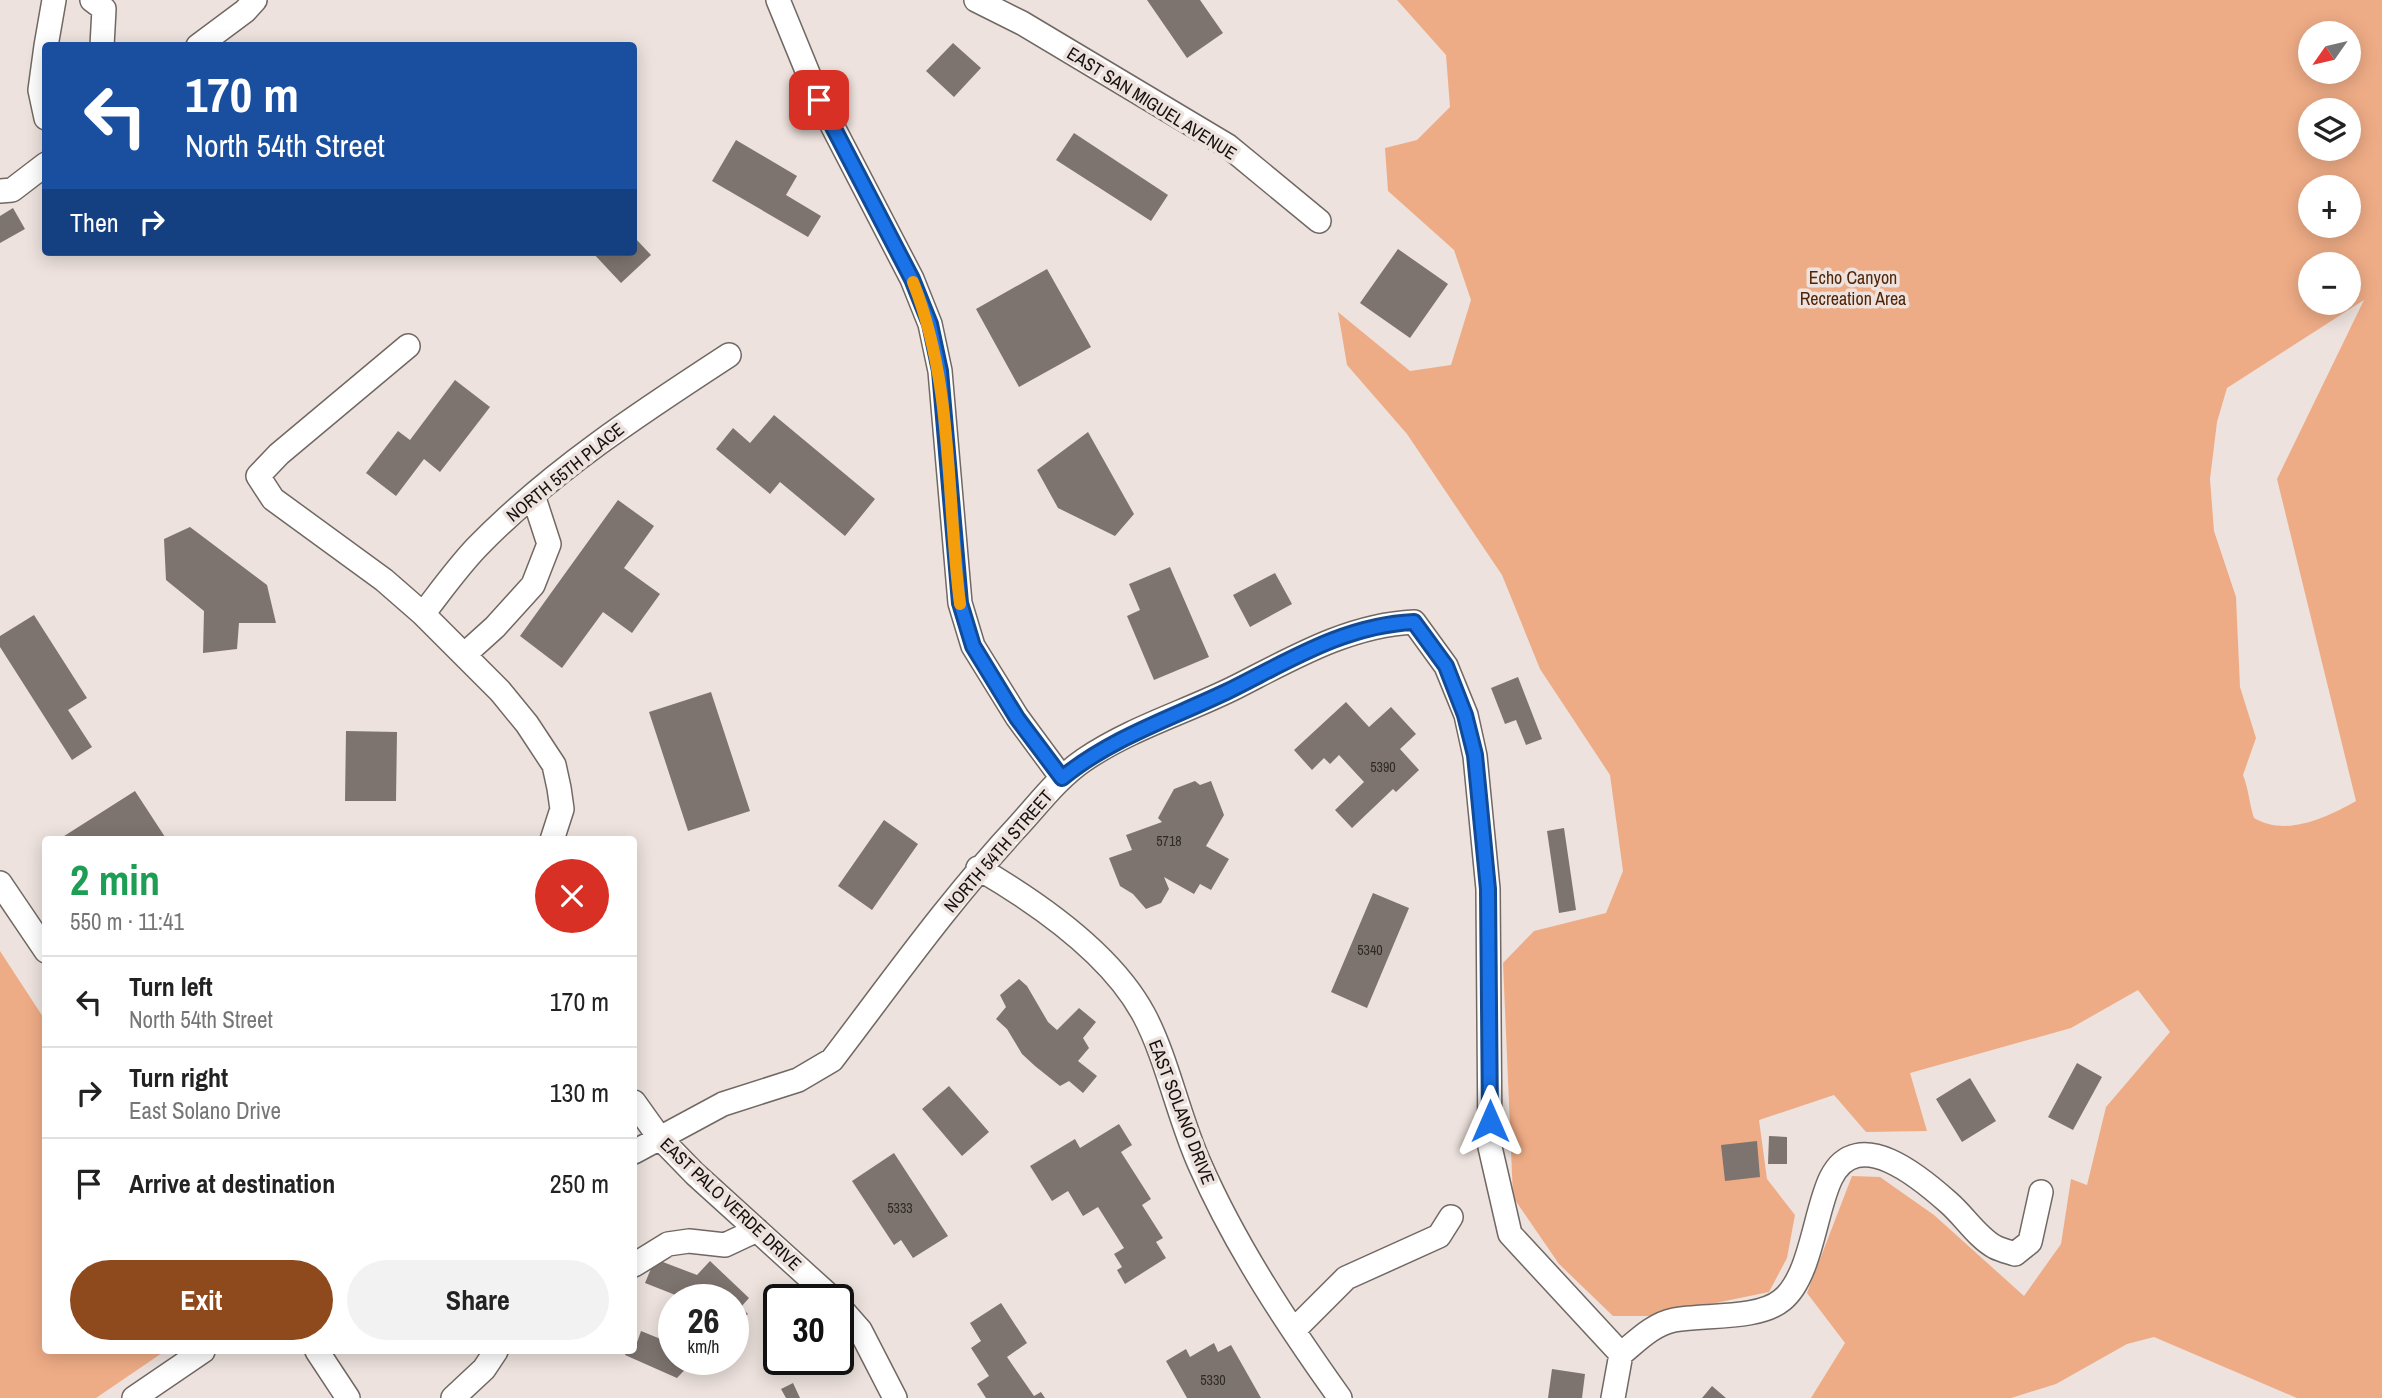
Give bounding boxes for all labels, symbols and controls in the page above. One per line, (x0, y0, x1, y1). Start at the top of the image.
north arrow (2298, 21, 2361, 84)
map controls (2298, 21, 2361, 315)
street label: EAST SAN MIGUEL AVENUE (1062, 41, 1242, 165)
text: 170 m (185, 61, 299, 127)
icon: left (70, 70, 161, 161)
pin (789, 70, 849, 130)
icon: arrive (800, 81, 838, 119)
button: layers (2298, 98, 2361, 161)
text: North 54th Street (185, 124, 385, 167)
button: + (2298, 175, 2361, 238)
icon: right (133, 203, 171, 241)
text: Then (70, 205, 119, 240)
button: − (2298, 252, 2361, 315)
park label: Echo Canyon Recreation Area (1800, 265, 1906, 311)
street label: NORTH 55TH PLACE (501, 417, 629, 527)
house number: 5390 (1370, 758, 1396, 776)
street label: NORTH 54TH STREET (938, 784, 1058, 918)
house number: 5718 (1156, 832, 1182, 850)
text: 2 min (70, 852, 160, 908)
button: close (535, 859, 609, 933)
text: 550 m · 11:41 (70, 906, 184, 937)
house number: 5340 (1357, 941, 1383, 959)
text: Turn left (129, 969, 213, 1004)
icon: left (70, 983, 108, 1021)
text: 170 m (550, 984, 609, 1019)
text: North 54th Street (129, 1004, 273, 1035)
street label: EAST SOLANO DRIVE (1143, 1036, 1221, 1188)
text: Turn right (129, 1060, 228, 1095)
icon: right (70, 1074, 108, 1112)
text: 130 m (550, 1075, 609, 1110)
position arrow (1453, 1084, 1527, 1158)
text: East Solano Drive (129, 1095, 281, 1126)
street label: EAST PALO VERDE DRIVE (655, 1132, 807, 1276)
icon: arrive (70, 1165, 108, 1203)
text: Arrive at destination (129, 1166, 335, 1201)
text: 250 m (550, 1166, 609, 1201)
house number: 5333 (887, 1199, 913, 1217)
button: Exit (70, 1260, 333, 1340)
button: Share (347, 1260, 609, 1340)
speed limit sign: 30 (763, 1284, 854, 1375)
text: 26 (688, 1297, 719, 1344)
text: km/h (688, 1334, 720, 1359)
house number: 5330 (1200, 1371, 1226, 1389)

